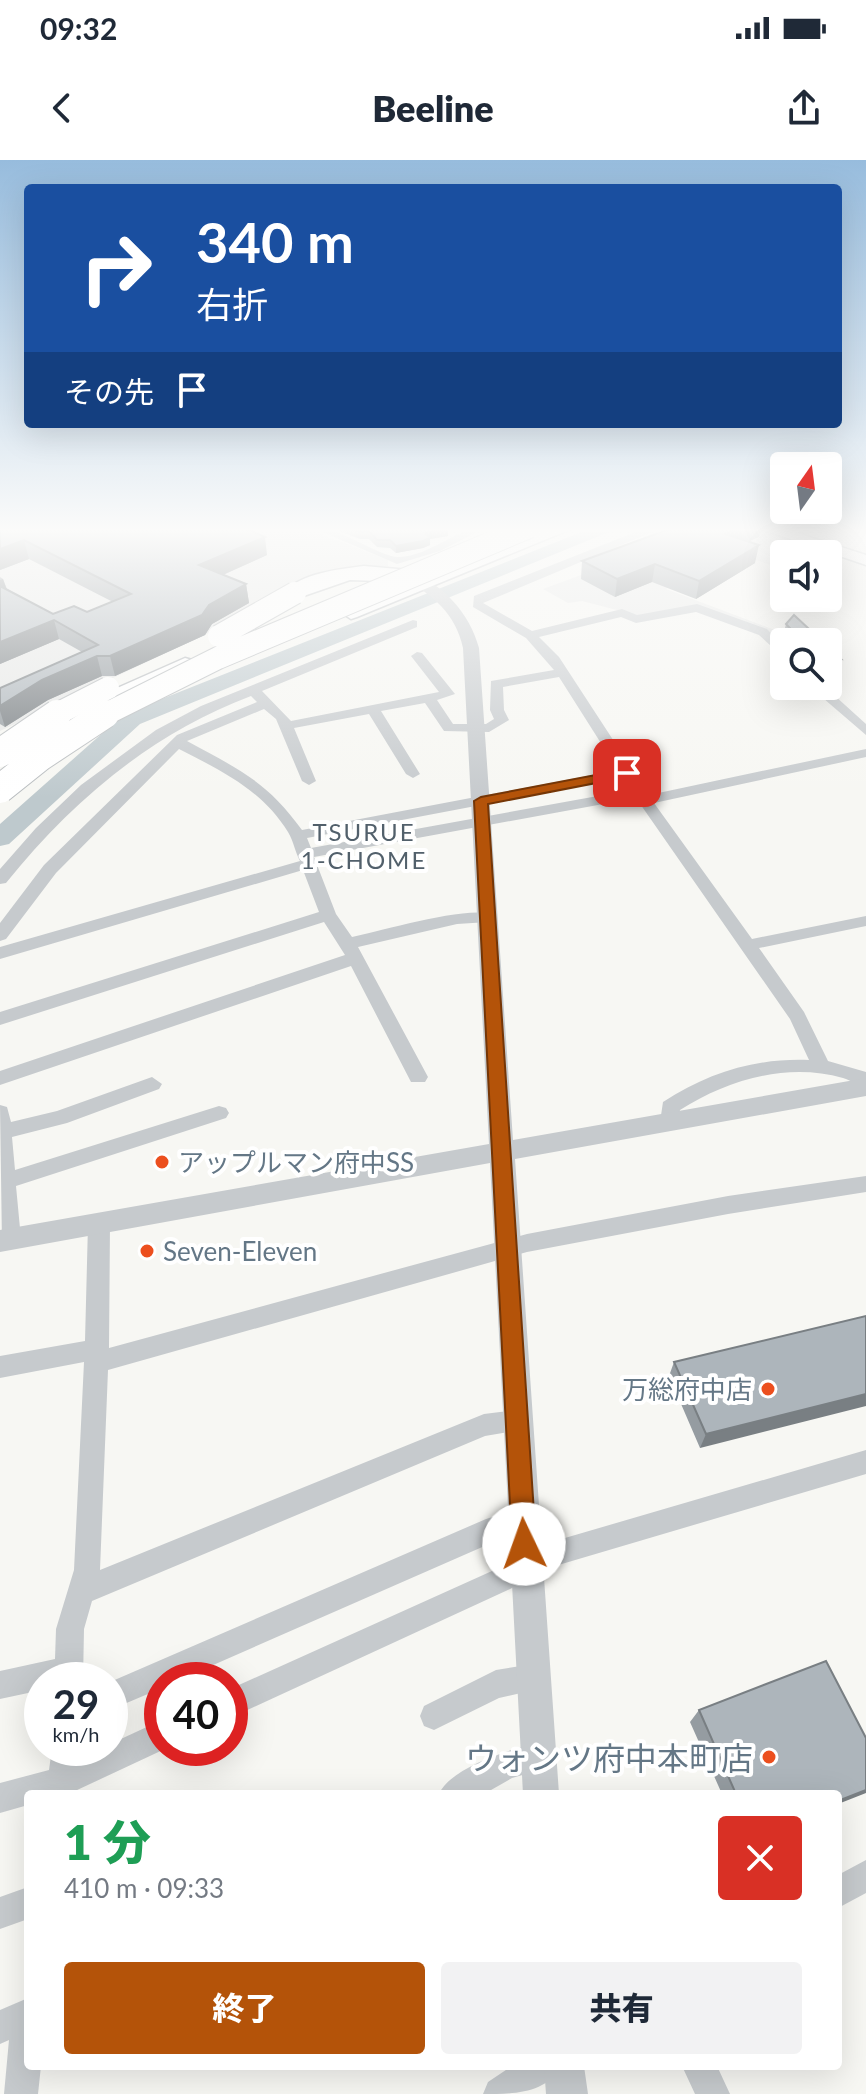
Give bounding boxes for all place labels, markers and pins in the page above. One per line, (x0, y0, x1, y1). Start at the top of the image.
pin (593, 739, 661, 807)
place label: アップルマン府中SS (178, 1146, 414, 1178)
marker: アップルマン府中SS (153, 1153, 171, 1171)
place label: Seven-Eleven (163, 1235, 317, 1267)
marker: Seven-Eleven (138, 1242, 156, 1260)
place label: 万総府中店 (622, 1373, 752, 1405)
marker: 万総府中店 (759, 1380, 777, 1398)
place label: ウォンツ府中本町店 (465, 1738, 753, 1777)
marker: ウォンツ府中本町店 (760, 1748, 778, 1766)

